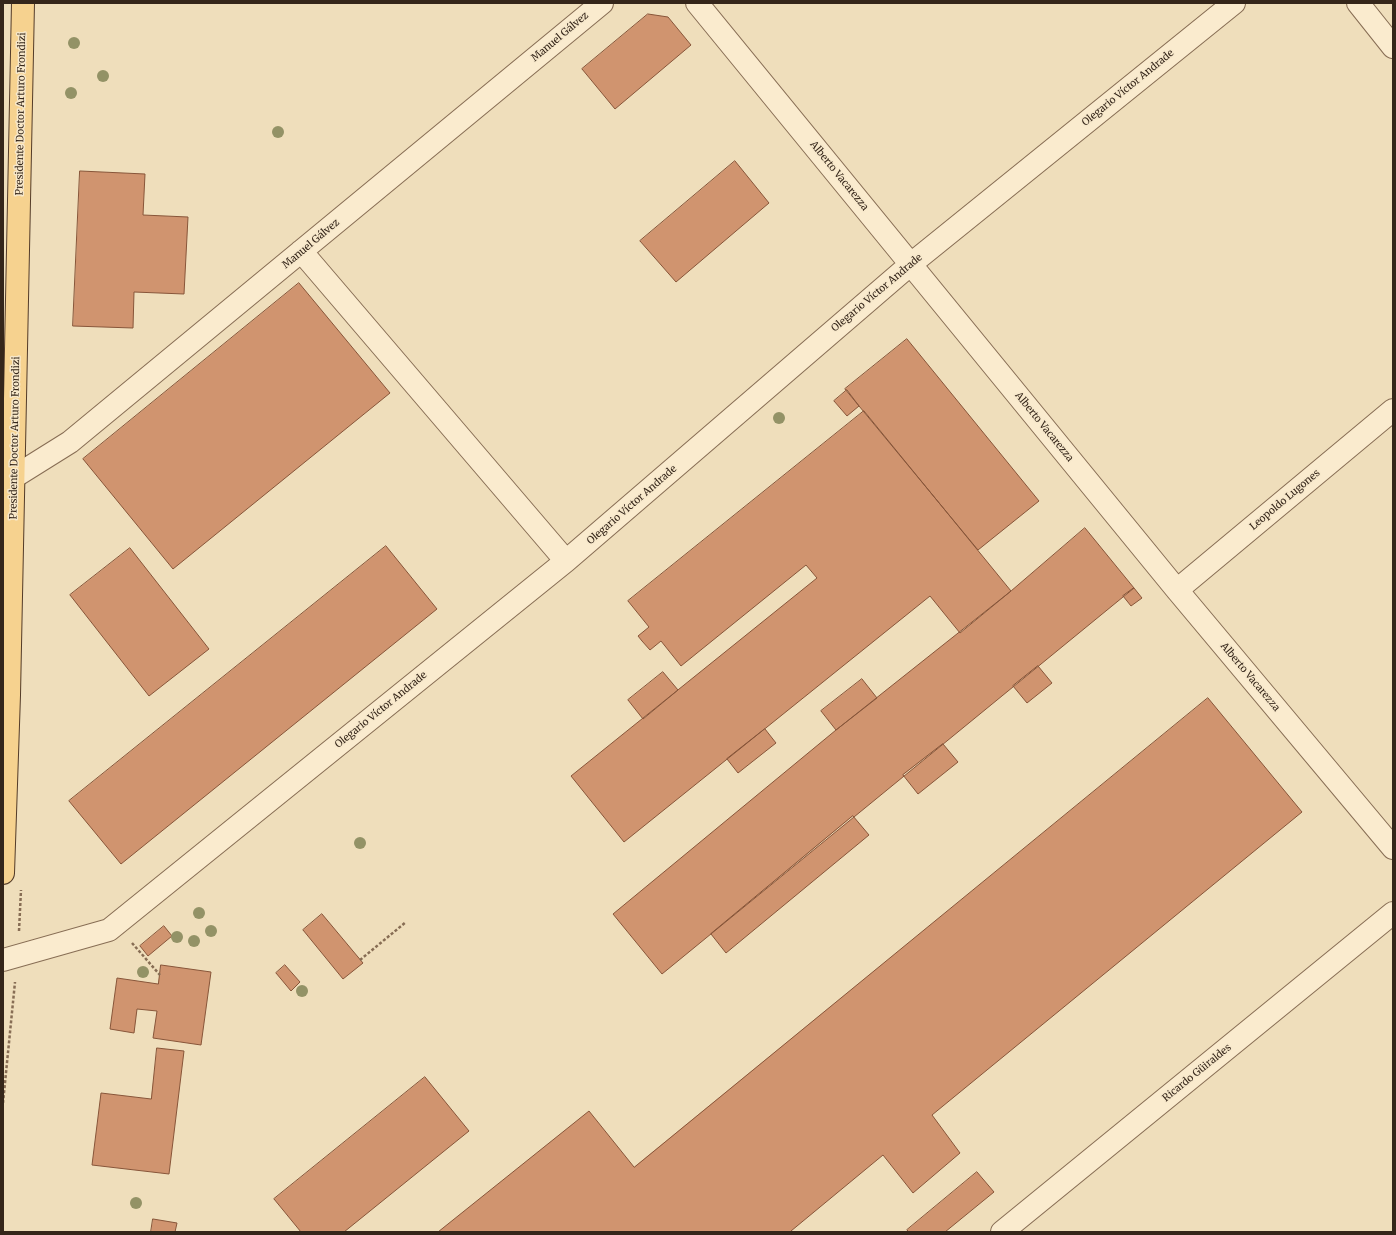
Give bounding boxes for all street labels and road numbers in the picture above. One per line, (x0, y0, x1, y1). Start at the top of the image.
street label: Manuel Gálvez (529, 10, 591, 64)
street label: Presidente Doctor Arturo Frondizi (14, 32, 28, 196)
street label: Olegario Víctor Andrade (1080, 47, 1176, 129)
street label: Alberto Vacarezza (807, 139, 871, 213)
street label: Manuel Gálvez (280, 217, 342, 271)
street label: Olegario Víctor Andrade (829, 252, 925, 334)
street label: Presidente Doctor Arturo Frondizi (8, 356, 22, 520)
street label: Alberto Vacarezza (1012, 390, 1076, 464)
street label: Olegario Víctor Andrade (585, 463, 679, 547)
street label: Leopoldo Lugones (1247, 467, 1323, 533)
street label: Alberto Vacarezza (1218, 640, 1282, 714)
street label: Olegario Víctor Andrade (333, 669, 429, 751)
street label: Ricardo Güiraldes (1160, 1042, 1234, 1104)

